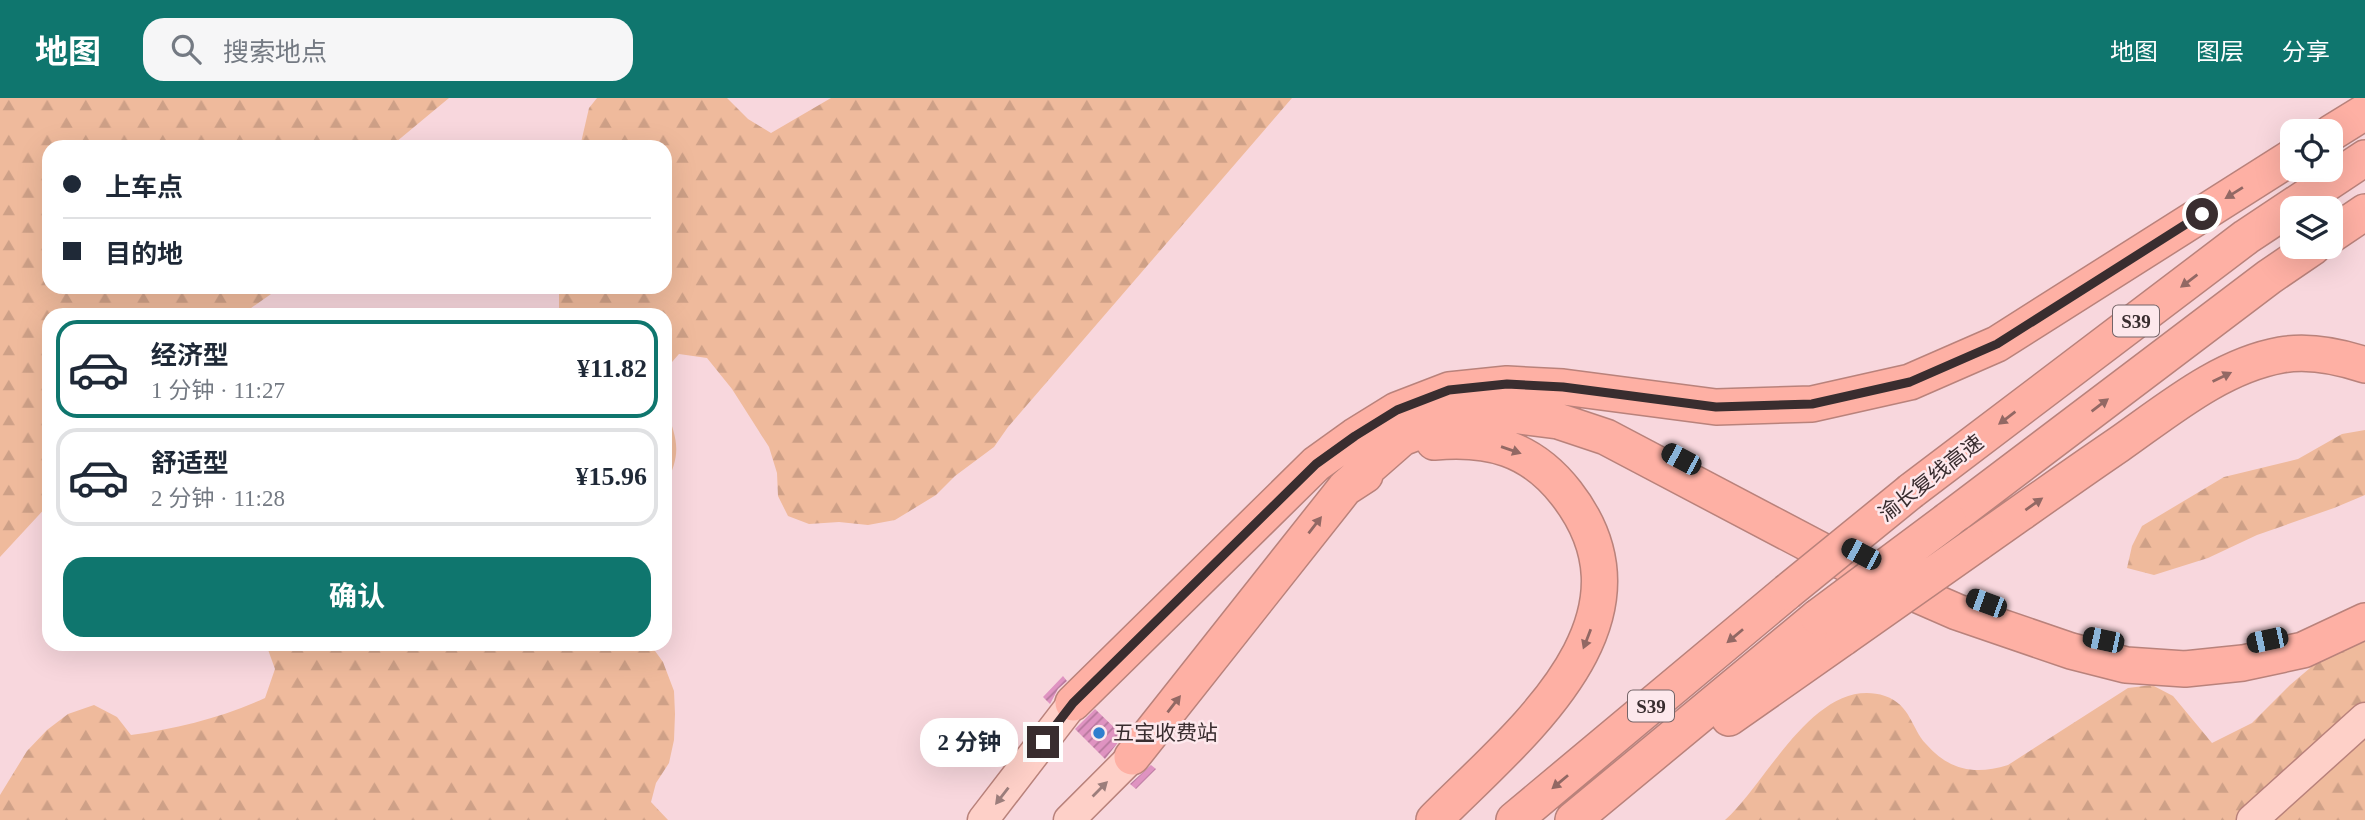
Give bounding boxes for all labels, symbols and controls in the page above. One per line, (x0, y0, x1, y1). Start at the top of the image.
search box (143, 18, 633, 81)
icon: search (167, 30, 205, 68)
text: 地图 (35, 34, 101, 70)
text: 搜索地点 (223, 38, 327, 67)
text: 地图 (2110, 39, 2158, 65)
text: 图层 (2196, 39, 2244, 65)
text: 分享 (2282, 39, 2330, 65)
map controls (2280, 119, 2343, 259)
button: locate (2280, 119, 2343, 182)
text: 上车点 (105, 173, 183, 202)
one-way arrow (2225, 186, 2244, 199)
button: layers (2280, 196, 2343, 259)
route start (2186, 198, 2218, 230)
text: 目的地 (105, 240, 183, 269)
one-way arrow (2179, 274, 2198, 288)
road number: S39 (2113, 306, 2159, 336)
icon: car (67, 338, 130, 401)
text: 经济型 (151, 341, 229, 370)
text: ¥11.82 (577, 354, 647, 383)
one-way arrow (2212, 372, 2232, 383)
text: 1 分钟 · 11:27 (151, 378, 285, 403)
one-way arrow (2091, 398, 2109, 412)
one-way arrow (1999, 411, 2017, 426)
street label: 渝长复线高速 (1874, 430, 1988, 526)
car (1658, 440, 1705, 478)
one-way arrow (1501, 445, 1522, 456)
icon: car (67, 446, 130, 509)
text: 舒适型 (151, 449, 229, 478)
text: ¥15.96 (576, 462, 647, 491)
text: 2 分钟 · 11:28 (151, 486, 285, 511)
one-way arrow (2025, 497, 2043, 511)
one-way arrow (1308, 517, 1323, 535)
car (1838, 535, 1885, 573)
button: 确认 (63, 557, 651, 637)
car (1963, 586, 2010, 620)
car (2081, 625, 2126, 655)
car (2245, 625, 2290, 655)
one-way arrow (1726, 628, 1743, 643)
one-way arrow (1582, 629, 1593, 650)
road number: S39 (1628, 691, 1674, 722)
one-way arrow (1166, 695, 1181, 712)
callout: 2 分钟 (920, 718, 1018, 766)
place label: 五宝收费站 (1113, 721, 1218, 745)
marker: 五宝收费站 (1091, 725, 1107, 741)
route end (1027, 726, 1059, 758)
text: 2 分钟 (937, 730, 1001, 755)
one-way arrow (1552, 774, 1570, 789)
one-way arrow (1092, 780, 1109, 797)
one-way arrow (994, 786, 1009, 804)

